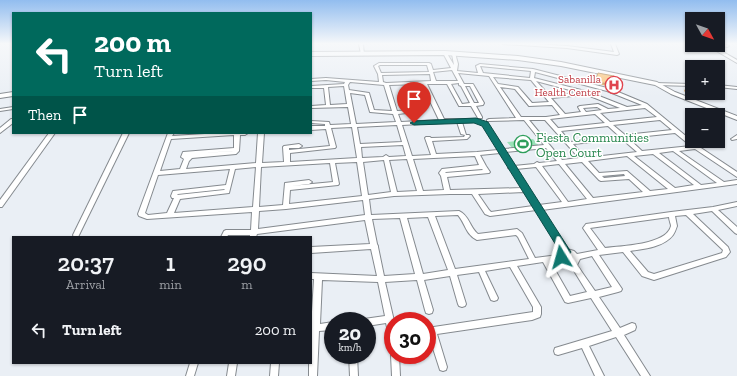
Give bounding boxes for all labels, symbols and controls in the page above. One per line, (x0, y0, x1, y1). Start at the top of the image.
north arrow (685, 12, 725, 52)
map controls (685, 12, 725, 148)
text: 200 m (94, 26, 171, 59)
icon: left (28, 28, 80, 80)
text: Turn left (94, 60, 163, 82)
button: + (685, 60, 725, 100)
place label: Sabanilla Health Center (534, 73, 602, 99)
hospital icon: Sabanilla Health Center (604, 75, 624, 95)
pin (397, 82, 431, 123)
icon: arrive (403, 88, 425, 110)
icon: arrive (69, 104, 91, 126)
text: Then (28, 106, 61, 124)
button: − (685, 108, 725, 148)
place label: Fiesta Communities Open Court (536, 130, 649, 160)
sports icon: Fiesta Communities Open Court (513, 134, 533, 154)
position arrow (540, 236, 582, 278)
text: 20:37 (58, 248, 114, 277)
text: 1 (166, 248, 175, 277)
text: 290 (227, 248, 266, 277)
text: Arrival (66, 277, 105, 292)
text: min (159, 277, 182, 292)
text: m (241, 277, 252, 292)
speed limit sign: 30 (384, 312, 436, 364)
icon: left (28, 319, 50, 341)
text: Turn left (62, 321, 122, 339)
text: 200 m (255, 321, 296, 339)
text: 20 (339, 321, 361, 345)
text: km/h (339, 342, 361, 354)

